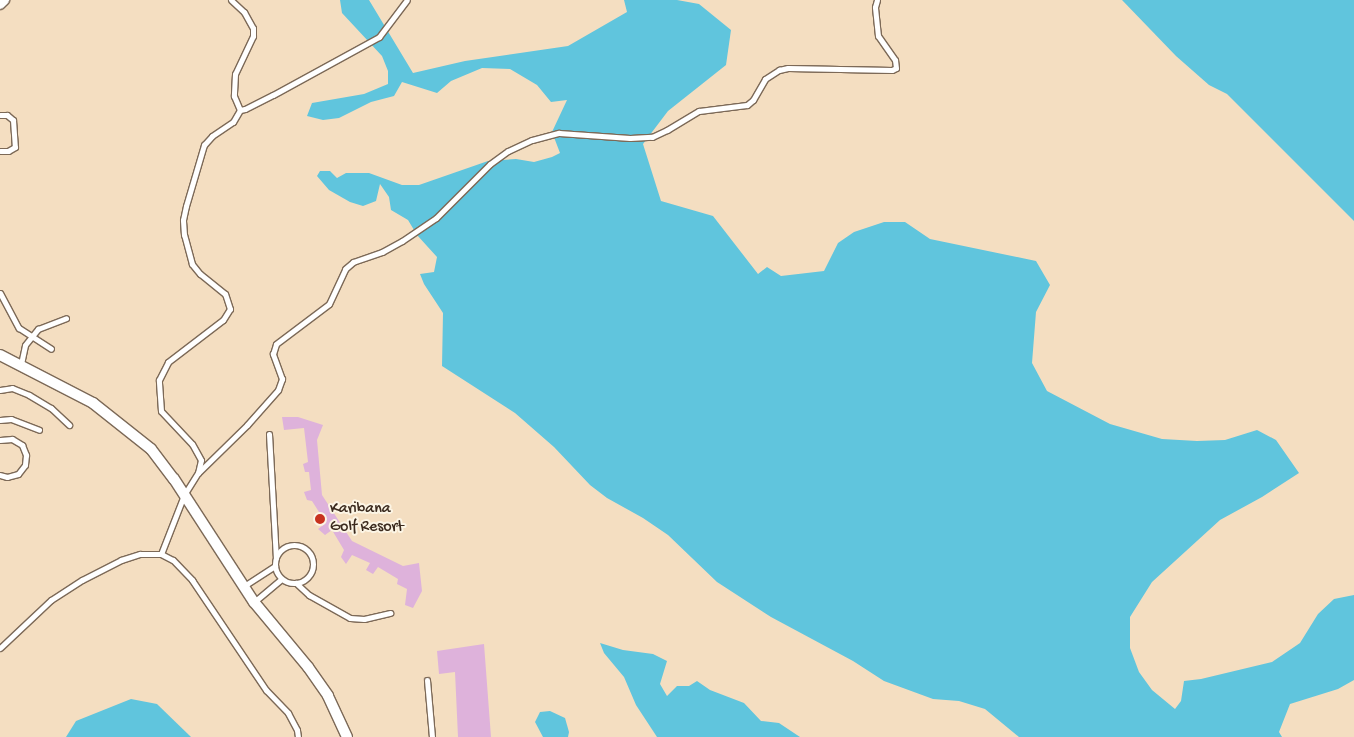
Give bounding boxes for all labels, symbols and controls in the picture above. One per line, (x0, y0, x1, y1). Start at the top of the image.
place label: Karibana Golf Resort (330, 500, 404, 538)
marker: Karibana Golf Resort (314, 513, 326, 525)

